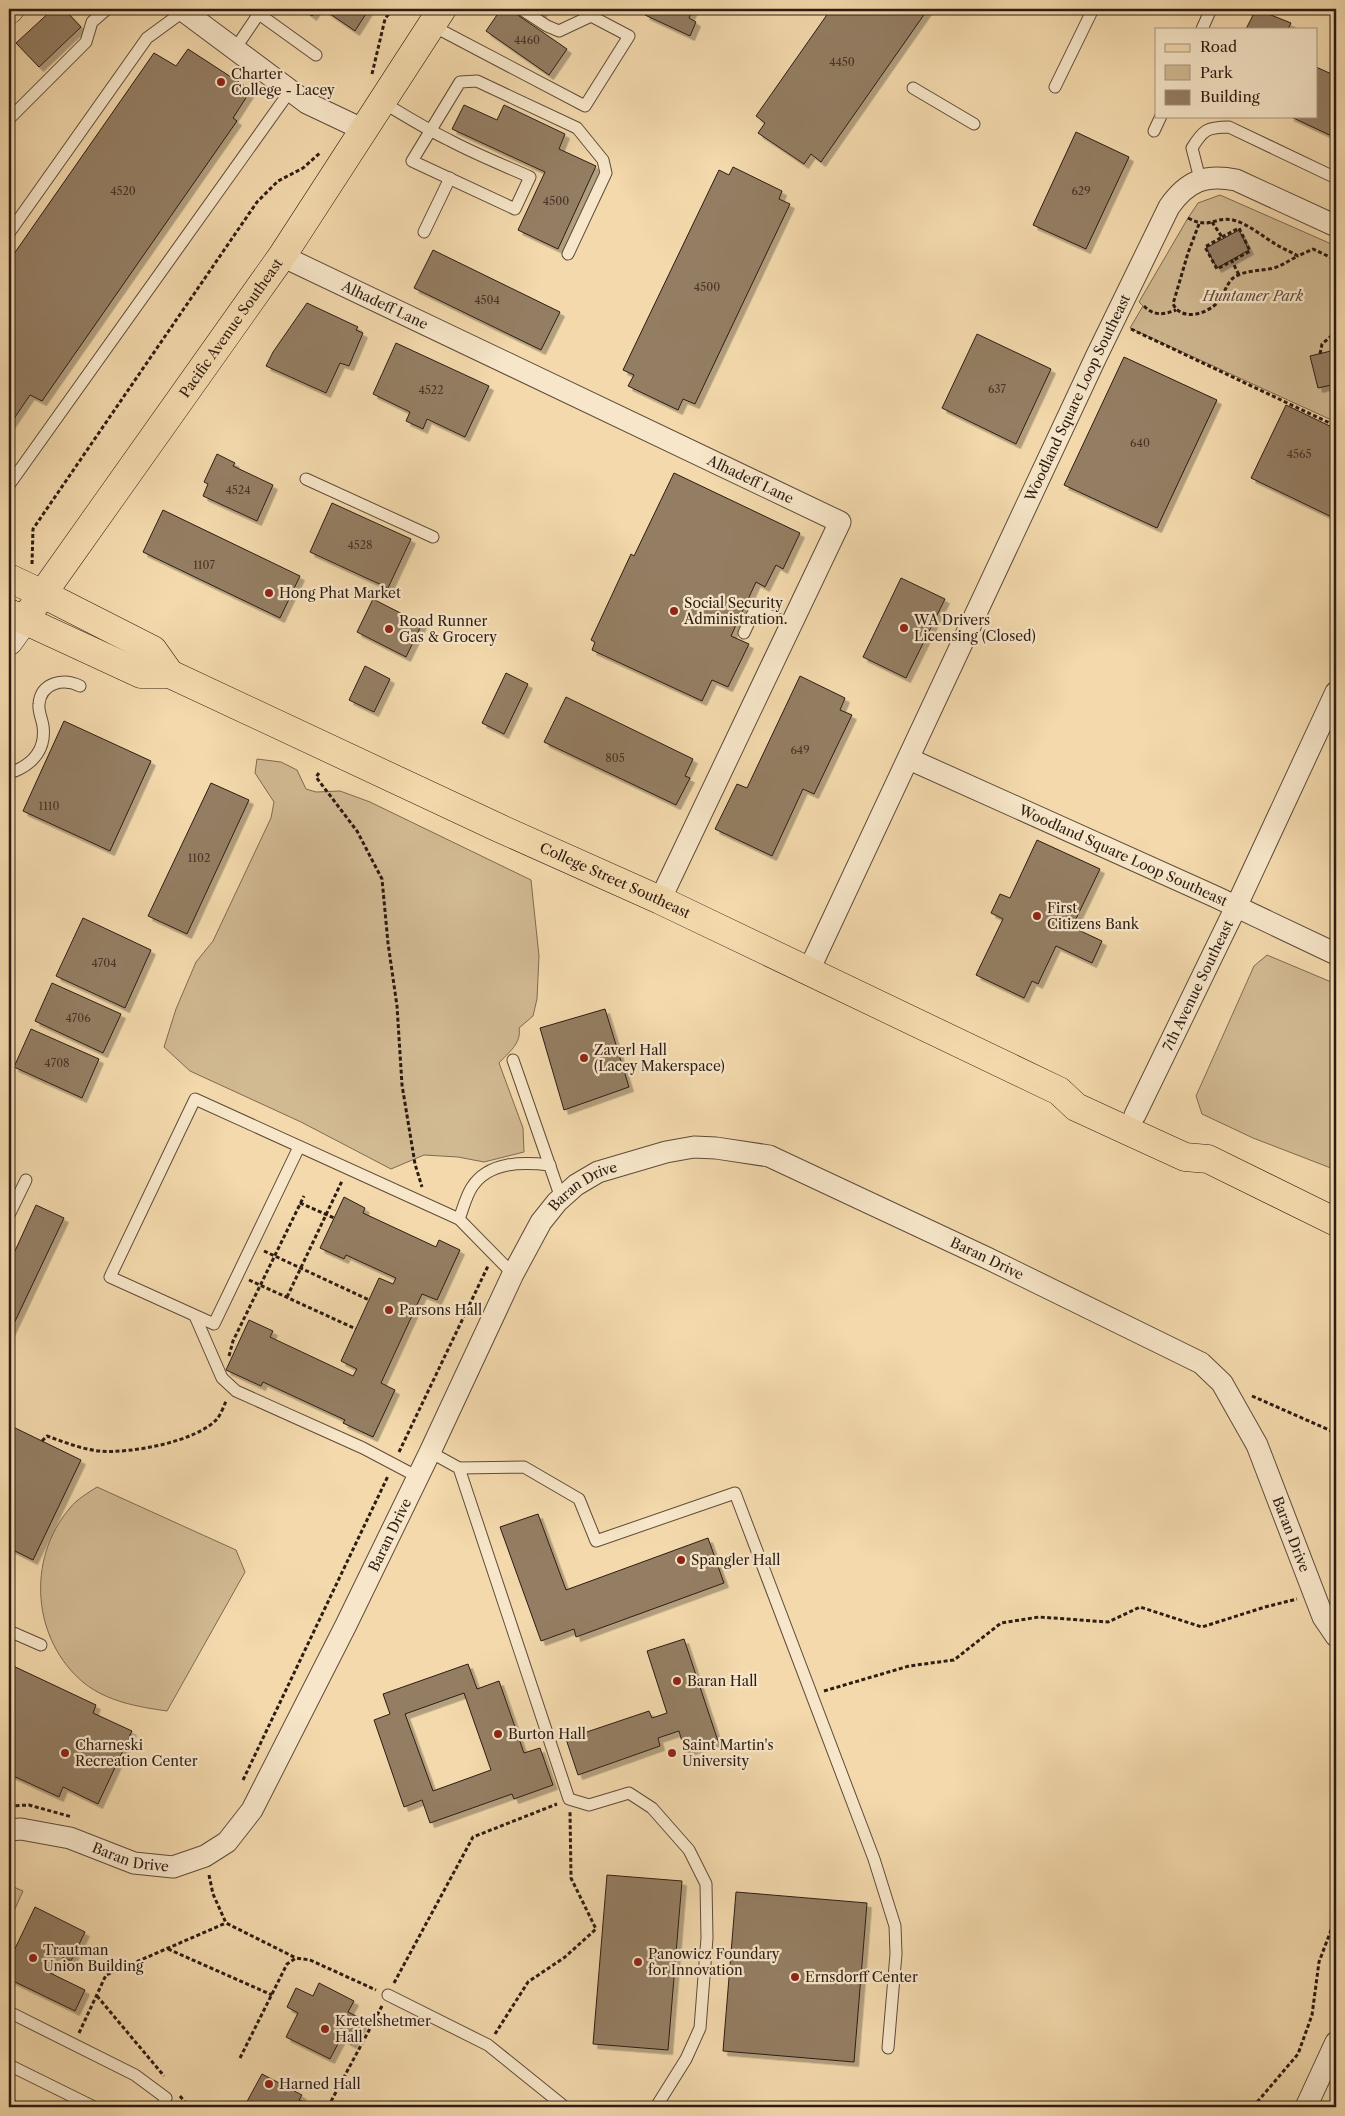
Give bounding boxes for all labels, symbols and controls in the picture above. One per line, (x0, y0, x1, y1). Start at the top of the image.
legend (1155, 28, 1318, 118)
house number: 4460 (514, 33, 540, 47)
text: Road (1200, 37, 1237, 56)
house number: 4450 (829, 55, 855, 69)
text: Park (1200, 63, 1234, 82)
place label: Charter College - Lacey (231, 65, 335, 99)
marker: Charter College - Lacey (215, 76, 227, 88)
text: Building (1200, 87, 1260, 106)
house number: 4520 (110, 184, 136, 198)
house number: 629 (1071, 184, 1091, 198)
house number: 4500 (543, 194, 569, 208)
street label: Pacific Avenue Southeast (176, 255, 287, 401)
street label: Alhadeff Lane (338, 276, 431, 333)
house number: 4500 (694, 280, 720, 294)
park label: Huntamer Park (1202, 287, 1304, 305)
street label: Woodland Square Loop Southeast (1020, 291, 1134, 505)
house number: 4504 (474, 293, 500, 307)
house number: 637 (988, 382, 1007, 396)
house number: 4522 (419, 383, 443, 397)
house number: 640 (1130, 436, 1150, 450)
house number: 4565 (1287, 447, 1311, 461)
street label: Alhadeff Lane (703, 451, 797, 508)
house number: 4524 (225, 483, 251, 497)
house number: 4528 (347, 538, 373, 552)
house number: 1107 (193, 558, 215, 572)
place label: Hong Phat Market (279, 584, 401, 602)
marker: Hong Phat Market (263, 587, 275, 599)
place label: Social Security Administration. (683, 594, 787, 628)
marker: Social Security Administration. (668, 605, 680, 617)
place label: WA Drivers Licensing (Closed) (913, 611, 1036, 645)
place label: Road Runner Gas & Grocery (399, 612, 497, 646)
marker: WA Drivers Licensing (Closed) (898, 622, 910, 634)
marker: Road Runner Gas & Grocery (383, 623, 395, 635)
house number: 649 (790, 743, 810, 757)
house number: 805 (605, 751, 625, 765)
house number: 1110 (39, 799, 59, 813)
street label: Woodland Square Loop Southeast (1015, 800, 1231, 910)
street label: College Street Southeast (537, 838, 693, 922)
house number: 1102 (188, 851, 210, 865)
place label: First Citizens Bank (1047, 899, 1140, 933)
marker: First Citizens Bank (1031, 910, 1043, 922)
street label: 7th Avenue Southeast (1159, 917, 1237, 1054)
house number: 4704 (91, 956, 117, 970)
house number: 4706 (65, 1011, 91, 1025)
place label: Zaverl Hall (Lacey Makerspace) (594, 1041, 725, 1075)
marker: Zaverl Hall (Lacey Makerspace) (578, 1052, 590, 1064)
house number: 4708 (44, 1056, 70, 1070)
street label: Baran Drive (544, 1158, 619, 1215)
street label: Baran Drive (947, 1233, 1027, 1284)
place label: Parsons Hall (399, 1301, 482, 1319)
marker: Parsons Hall (383, 1304, 395, 1316)
street label: Baran Drive (1269, 1494, 1314, 1575)
street label: Baran Drive (364, 1495, 415, 1574)
place label: Spangler Hall (691, 1551, 780, 1569)
marker: Spangler Hall (675, 1554, 687, 1566)
place label: Baran Hall (687, 1672, 757, 1690)
marker: Baran Hall (671, 1675, 683, 1687)
place label: Burton Hall (508, 1725, 586, 1743)
marker: Burton Hall (492, 1728, 504, 1740)
place label: Charneski Recreation Center (75, 1736, 198, 1770)
place label: Saint Martin's University (682, 1736, 774, 1770)
marker: Charneski Recreation Center (59, 1747, 71, 1759)
marker: Saint Martin's University (666, 1747, 678, 1759)
street label: Baran Drive (90, 1839, 170, 1876)
place label: Trautman Union Building (43, 1941, 144, 1975)
place label: Panowicz Foundary for Innovation (648, 1945, 780, 1979)
marker: Trautman Union Building (27, 1952, 39, 1964)
marker: Panowicz Foundary for Innovation (632, 1956, 644, 1968)
place label: Ernsdorff Center (805, 1968, 918, 1986)
marker: Ernsdorff Center (789, 1971, 801, 1983)
place label: Kretelshetmer Hall (335, 2012, 431, 2046)
marker: Kretelshetmer Hall (319, 2023, 331, 2035)
place label: Harned Hall (279, 2075, 361, 2093)
marker: Harned Hall (263, 2078, 275, 2090)

